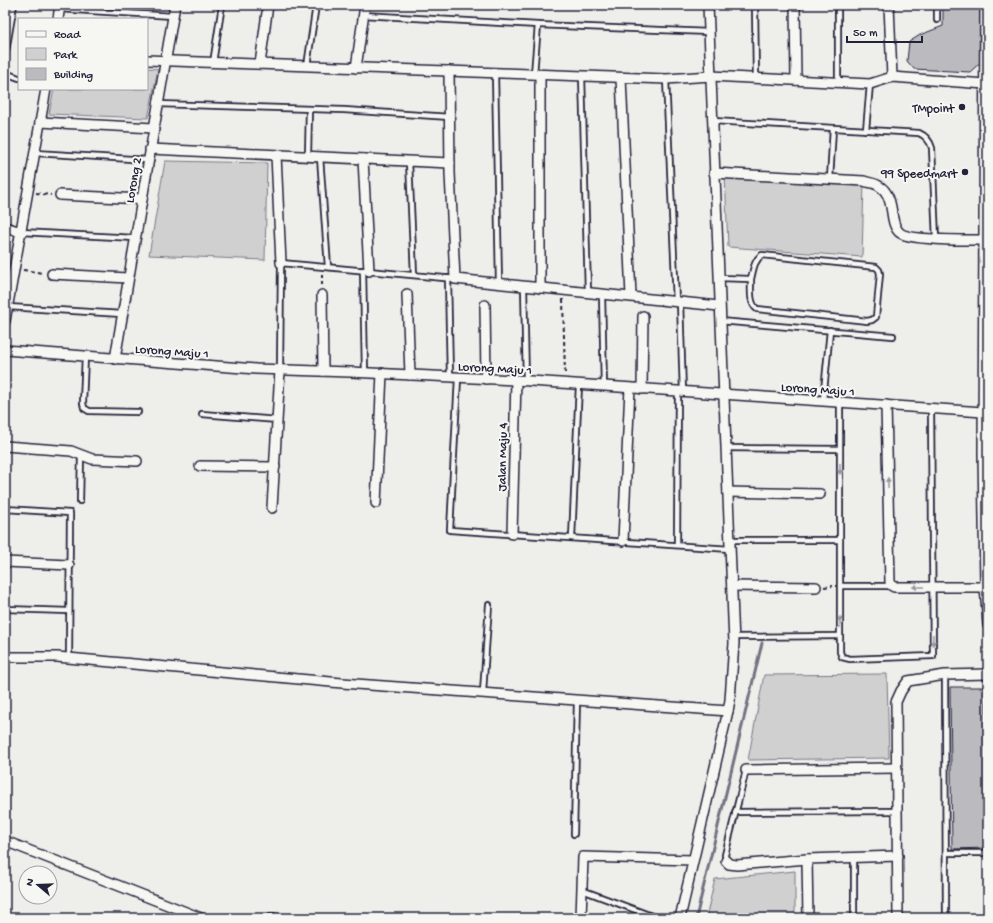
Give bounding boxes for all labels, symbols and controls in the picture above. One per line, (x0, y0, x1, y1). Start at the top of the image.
legend (18, 18, 148, 90)
scale bar (847, 18, 922, 44)
text: 50 m (853, 27, 878, 41)
text: Road (54, 29, 81, 43)
text: Park (53, 49, 79, 63)
text: Building (53, 69, 93, 83)
place label: TMpoint (912, 102, 956, 117)
marker: TMpoint (957, 102, 967, 112)
street label: Lorong 2 (123, 156, 146, 204)
place label: 99 Speedmart (880, 167, 959, 182)
marker: 99 Speedmart (960, 167, 970, 177)
street label: Lorong Maju 1 (134, 342, 209, 363)
street label: Lorong Maju 1 (458, 360, 532, 379)
street label: Lorong Maju 1 (780, 380, 855, 401)
street label: Jalan Maju 4 (495, 423, 512, 492)
one-way arrow (837, 463, 843, 476)
one-way arrow (885, 476, 891, 489)
one-way arrow (911, 584, 924, 590)
one-way arrow (837, 615, 843, 628)
one-way arrow (930, 634, 936, 647)
north arrow (18, 865, 58, 905)
text: N (24, 877, 37, 888)

